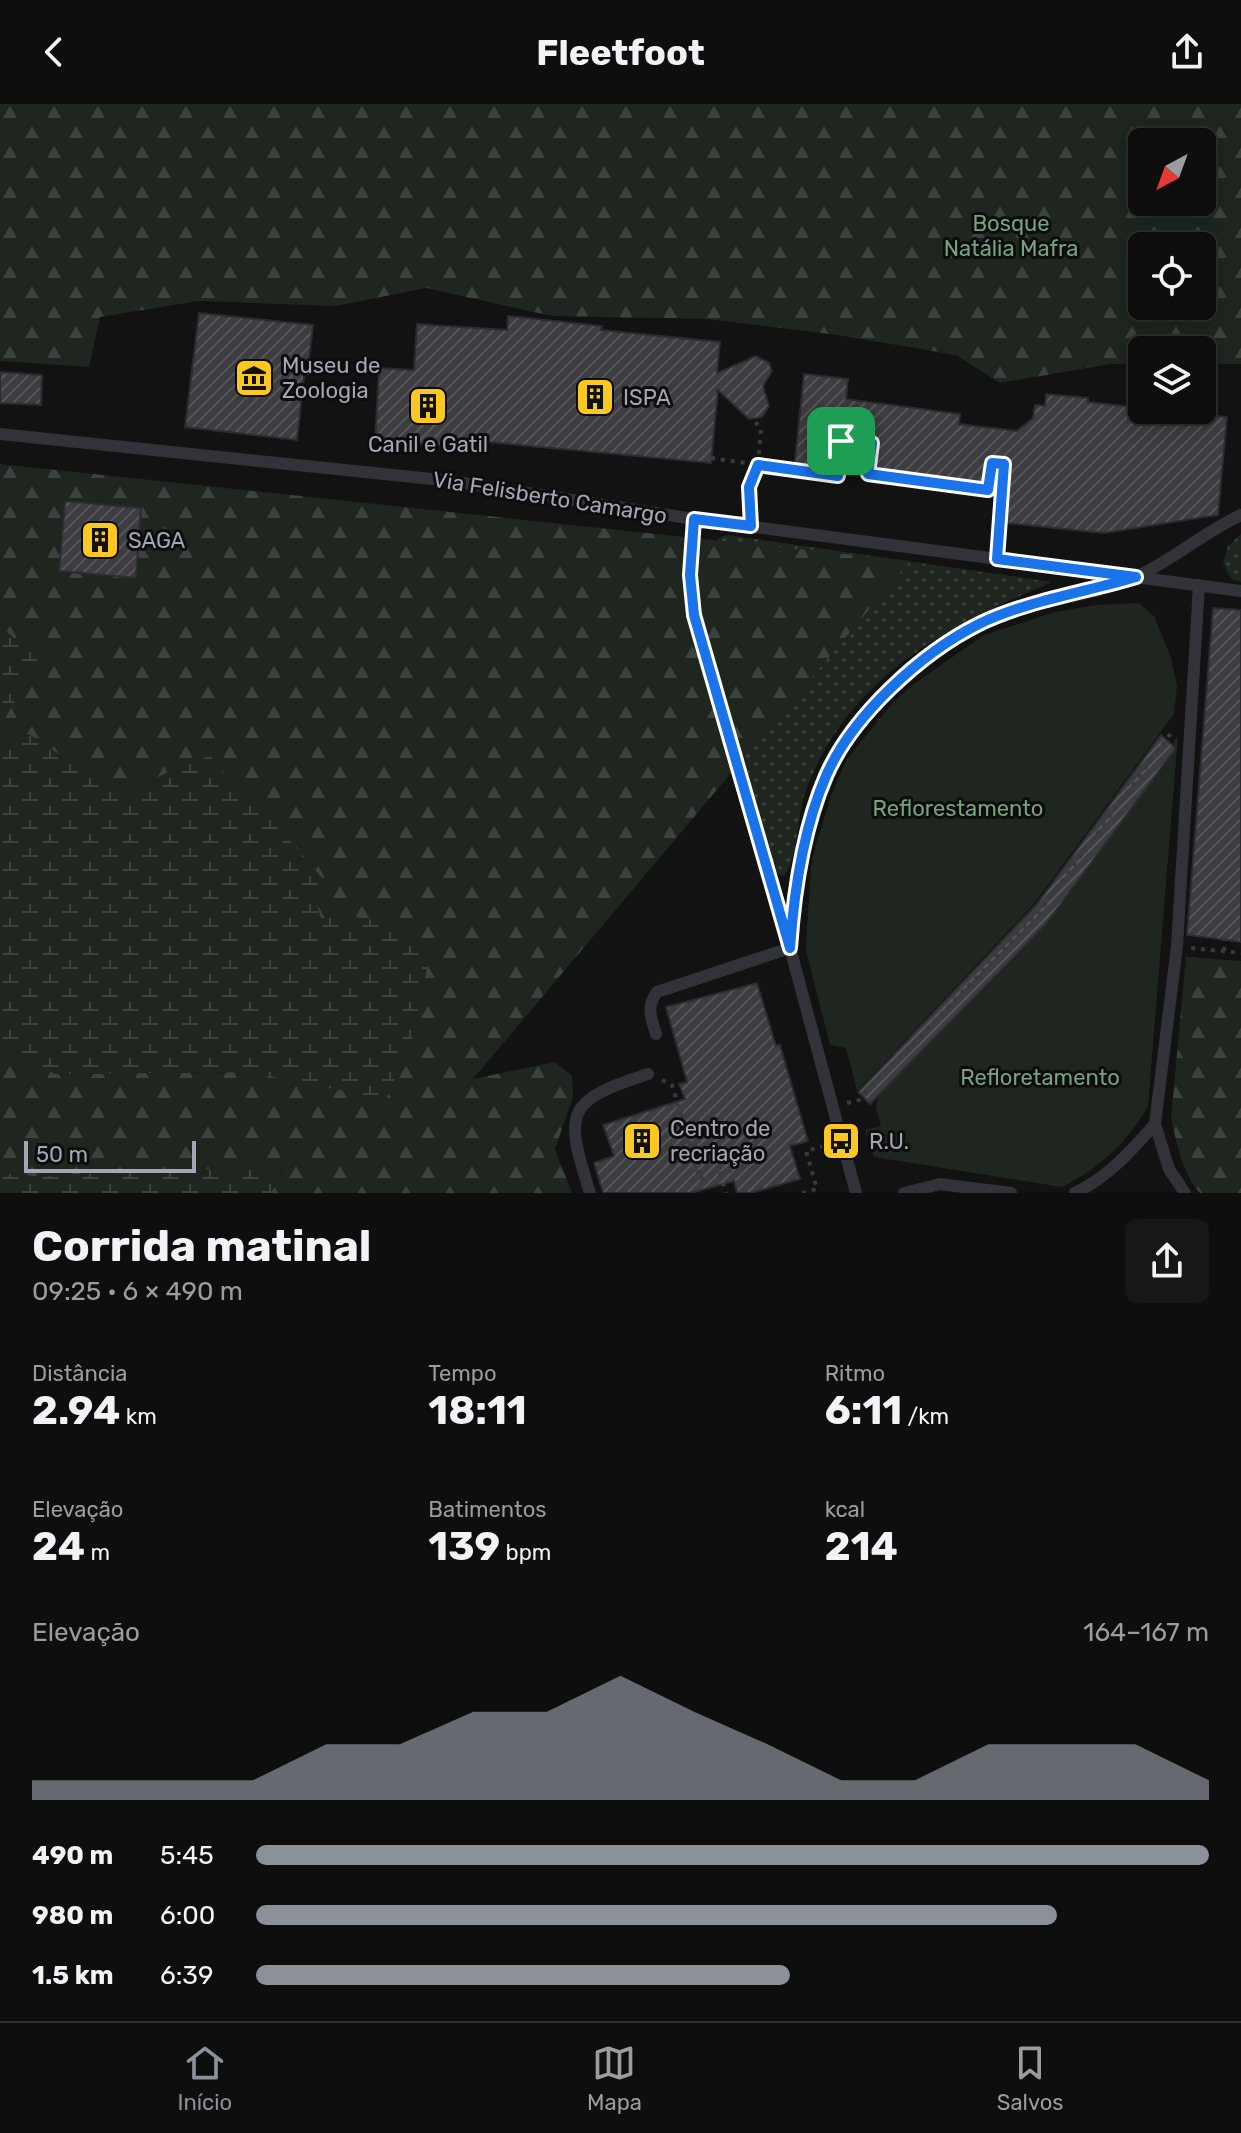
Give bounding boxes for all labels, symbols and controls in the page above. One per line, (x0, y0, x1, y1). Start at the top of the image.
icon: back (32, 30, 76, 74)
icon: share (1165, 30, 1209, 74)
text: Fleetfoot (536, 31, 705, 74)
north arrow (1128, 128, 1216, 216)
map controls (1128, 128, 1216, 424)
park label: Bosque Natália Mafra (944, 210, 1078, 262)
button: locate (1128, 232, 1216, 320)
button: layers (1128, 336, 1216, 424)
place label: Museu de Zoologia (282, 352, 380, 404)
museum icon: Museu de Zoologia (233, 357, 275, 399)
building icon: ISPA (574, 376, 616, 418)
place label: ISPA (623, 384, 671, 411)
building icon: Canil e Gatil (407, 385, 449, 427)
pin (807, 407, 875, 475)
icon: arrive (819, 419, 863, 463)
place label: Canil e Gatil (368, 431, 488, 458)
street label: Via Felisberto Camargo (431, 466, 669, 529)
building icon: SAGA (79, 519, 121, 561)
place label: SAGA (128, 527, 186, 554)
park label: Reflorestamento (872, 795, 1044, 822)
park label: Refloretamento (960, 1064, 1120, 1091)
place label: Centro de recriação (670, 1115, 770, 1167)
building icon: Centro de recriação (621, 1120, 663, 1162)
bus stop icon: R.U. (820, 1120, 862, 1162)
place label: R.U. (869, 1128, 909, 1155)
scale bar (24, 1137, 196, 1173)
text: 50 m (36, 1141, 88, 1168)
button: share (1125, 1219, 1209, 1303)
text: Corrida matinal (32, 1220, 371, 1272)
text: 09:25 · 6 × 490 m (32, 1276, 243, 1307)
text: Distância (32, 1360, 127, 1387)
text: Tempo (428, 1360, 497, 1387)
text: Ritmo (825, 1360, 885, 1387)
text: 2.94 (32, 1387, 120, 1434)
text: 18:11 (428, 1387, 527, 1434)
text: 6:11 (825, 1387, 902, 1434)
text: km (120, 1403, 157, 1430)
text: /km (902, 1403, 949, 1430)
text: Elevação (32, 1496, 123, 1523)
text: Batimentos (428, 1496, 547, 1523)
text: kcal (825, 1496, 865, 1523)
text: 24 (32, 1523, 85, 1570)
text: 139 (428, 1523, 500, 1570)
text: 214 (825, 1523, 898, 1570)
text: m (85, 1539, 110, 1566)
text: bpm (500, 1539, 551, 1566)
text: Elevação (32, 1617, 140, 1648)
text: 164–167 m (1083, 1617, 1209, 1648)
text: 490 m (32, 1840, 113, 1871)
text: 5:45 (160, 1840, 214, 1871)
text: 980 m (32, 1900, 113, 1931)
text: 6:00 (160, 1900, 215, 1931)
text: 1.5 km (32, 1960, 114, 1991)
text: 6:39 (160, 1960, 213, 1991)
tab: Início (177, 2041, 232, 2116)
tab: Mapa (587, 2041, 642, 2116)
tab: Salvos (997, 2041, 1064, 2116)

